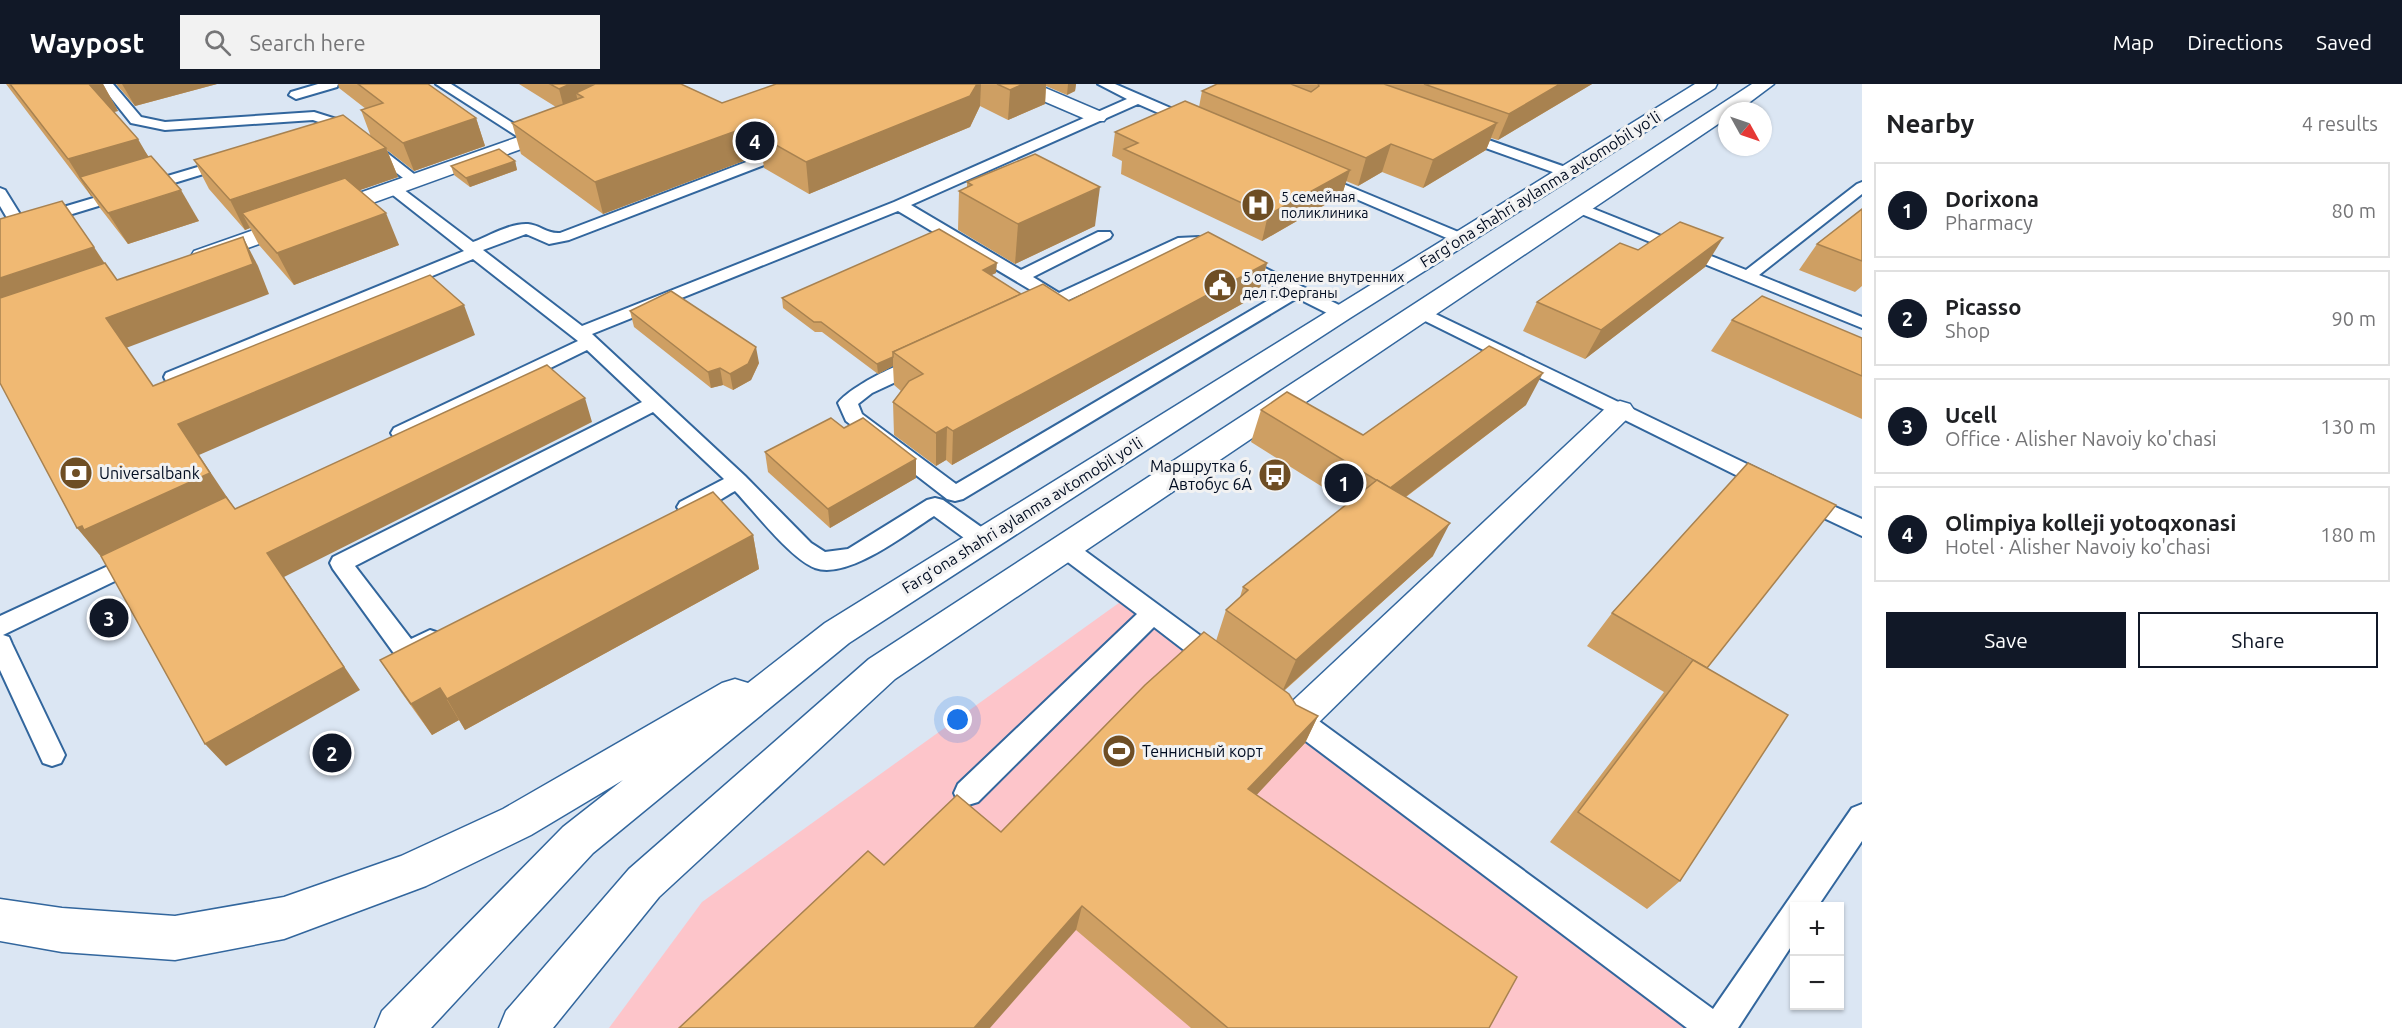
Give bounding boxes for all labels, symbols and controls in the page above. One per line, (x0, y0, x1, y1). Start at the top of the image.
search box (180, 15, 600, 69)
icon: search (201, 26, 234, 59)
text: Waypost (30, 27, 144, 58)
text: Search here (249, 30, 366, 55)
text: Map (2113, 30, 2154, 54)
text: Directions (2187, 30, 2283, 54)
text: Saved (2316, 30, 2372, 54)
north arrow (1718, 102, 1772, 156)
street label: Fargʻona shahri aylanma avtomobil yoʻli (1416, 107, 1664, 271)
text: Nearby (1886, 109, 1974, 138)
text: 4 results (2302, 112, 2378, 135)
pin: 4 (736, 118, 774, 164)
text: Dorixona (1945, 186, 2039, 211)
hospital icon: 5 семейная поликлиника (1240, 187, 1276, 223)
place label: 5 семейная поликлиника (1281, 189, 1369, 221)
text: 1 (1902, 199, 1913, 222)
text: 80 m (2332, 199, 2376, 222)
text: Pharmacy (1945, 211, 2033, 234)
public building icon: 5 отделение внутренних дел г.Ферганы (1202, 267, 1238, 303)
place label: 5 отделение внутренних дел г.Ферганы (1243, 269, 1404, 301)
text: Picasso (1945, 294, 2021, 319)
text: 2 (1902, 307, 1913, 330)
text: 90 m (2332, 307, 2376, 330)
text: Shop (1945, 319, 1990, 342)
text: Ucell (1945, 402, 1997, 427)
text: 3 (1902, 415, 1913, 438)
text: 130 m (2320, 415, 2376, 438)
text: Office · Alisher Navoiy ko'chasi (1945, 427, 2217, 450)
street label: Fargʻona shahri aylanma avtomobil yoʻli (898, 433, 1146, 597)
bank icon: Universalbank (58, 455, 94, 491)
place label: Маршрутка 6, Автобус 6А (1150, 457, 1253, 493)
bus stop icon: Маршрутка 6, Автобус 6А (1257, 457, 1293, 493)
pin: 1 (1324, 460, 1364, 506)
place label: Universalbank (99, 464, 200, 482)
text: Olimpiya kolleji yotoqxonasi (1945, 510, 2236, 535)
text: 4 (1902, 523, 1913, 546)
text: 180 m (2320, 523, 2376, 546)
text: Hotel · Alisher Navoiy ko'chasi (1945, 535, 2211, 558)
pin: 3 (90, 596, 128, 640)
button: Save (1886, 612, 2126, 668)
button: Share (2138, 612, 2378, 668)
your location (943, 705, 972, 734)
pin: 2 (312, 730, 352, 776)
sports icon: Теннисный корт (1101, 733, 1137, 769)
place label: Теннисный корт (1142, 742, 1263, 760)
map controls (1790, 902, 1844, 1010)
button: + (1790, 902, 1844, 956)
button: − (1790, 956, 1844, 1010)

